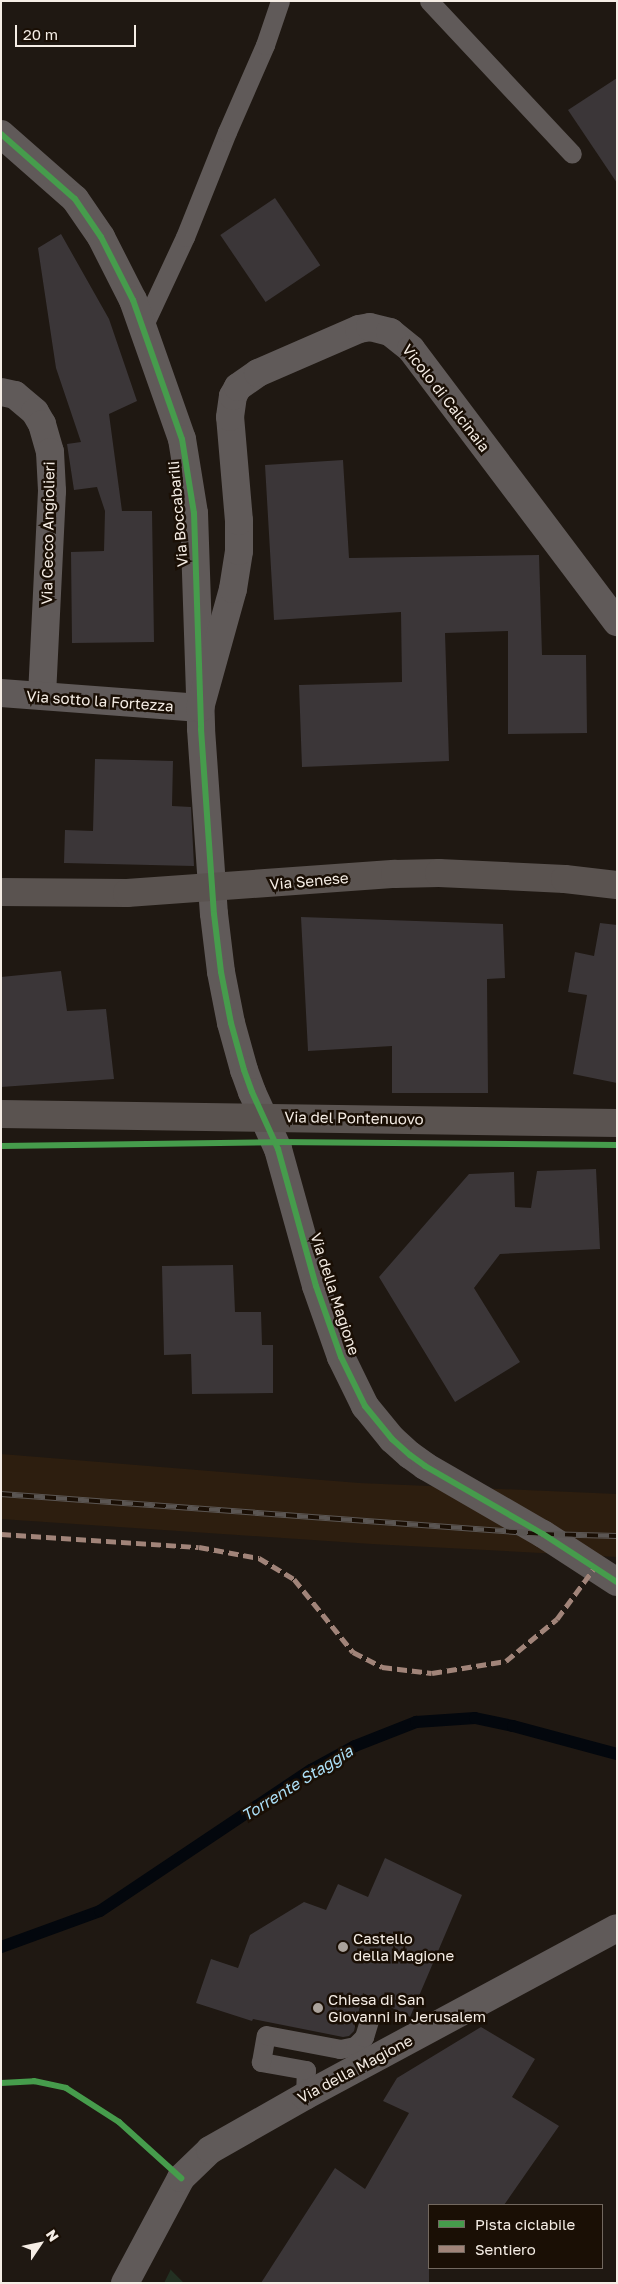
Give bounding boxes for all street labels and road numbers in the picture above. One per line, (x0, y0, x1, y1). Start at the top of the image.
street label: Vicolo di Calcinaia (398, 341, 494, 455)
street label: Via Boccabarili (164, 460, 192, 568)
street label: Via Cecco Angiolieri (38, 461, 58, 605)
street label: Via sotto la Fortezza (26, 687, 174, 715)
street label: Via Senese (269, 869, 349, 893)
street label: Via del Pontenuovo (284, 1108, 424, 1128)
street label: Via della Magione (307, 1231, 363, 1357)
street label: Via della Magione (294, 2031, 416, 2107)

